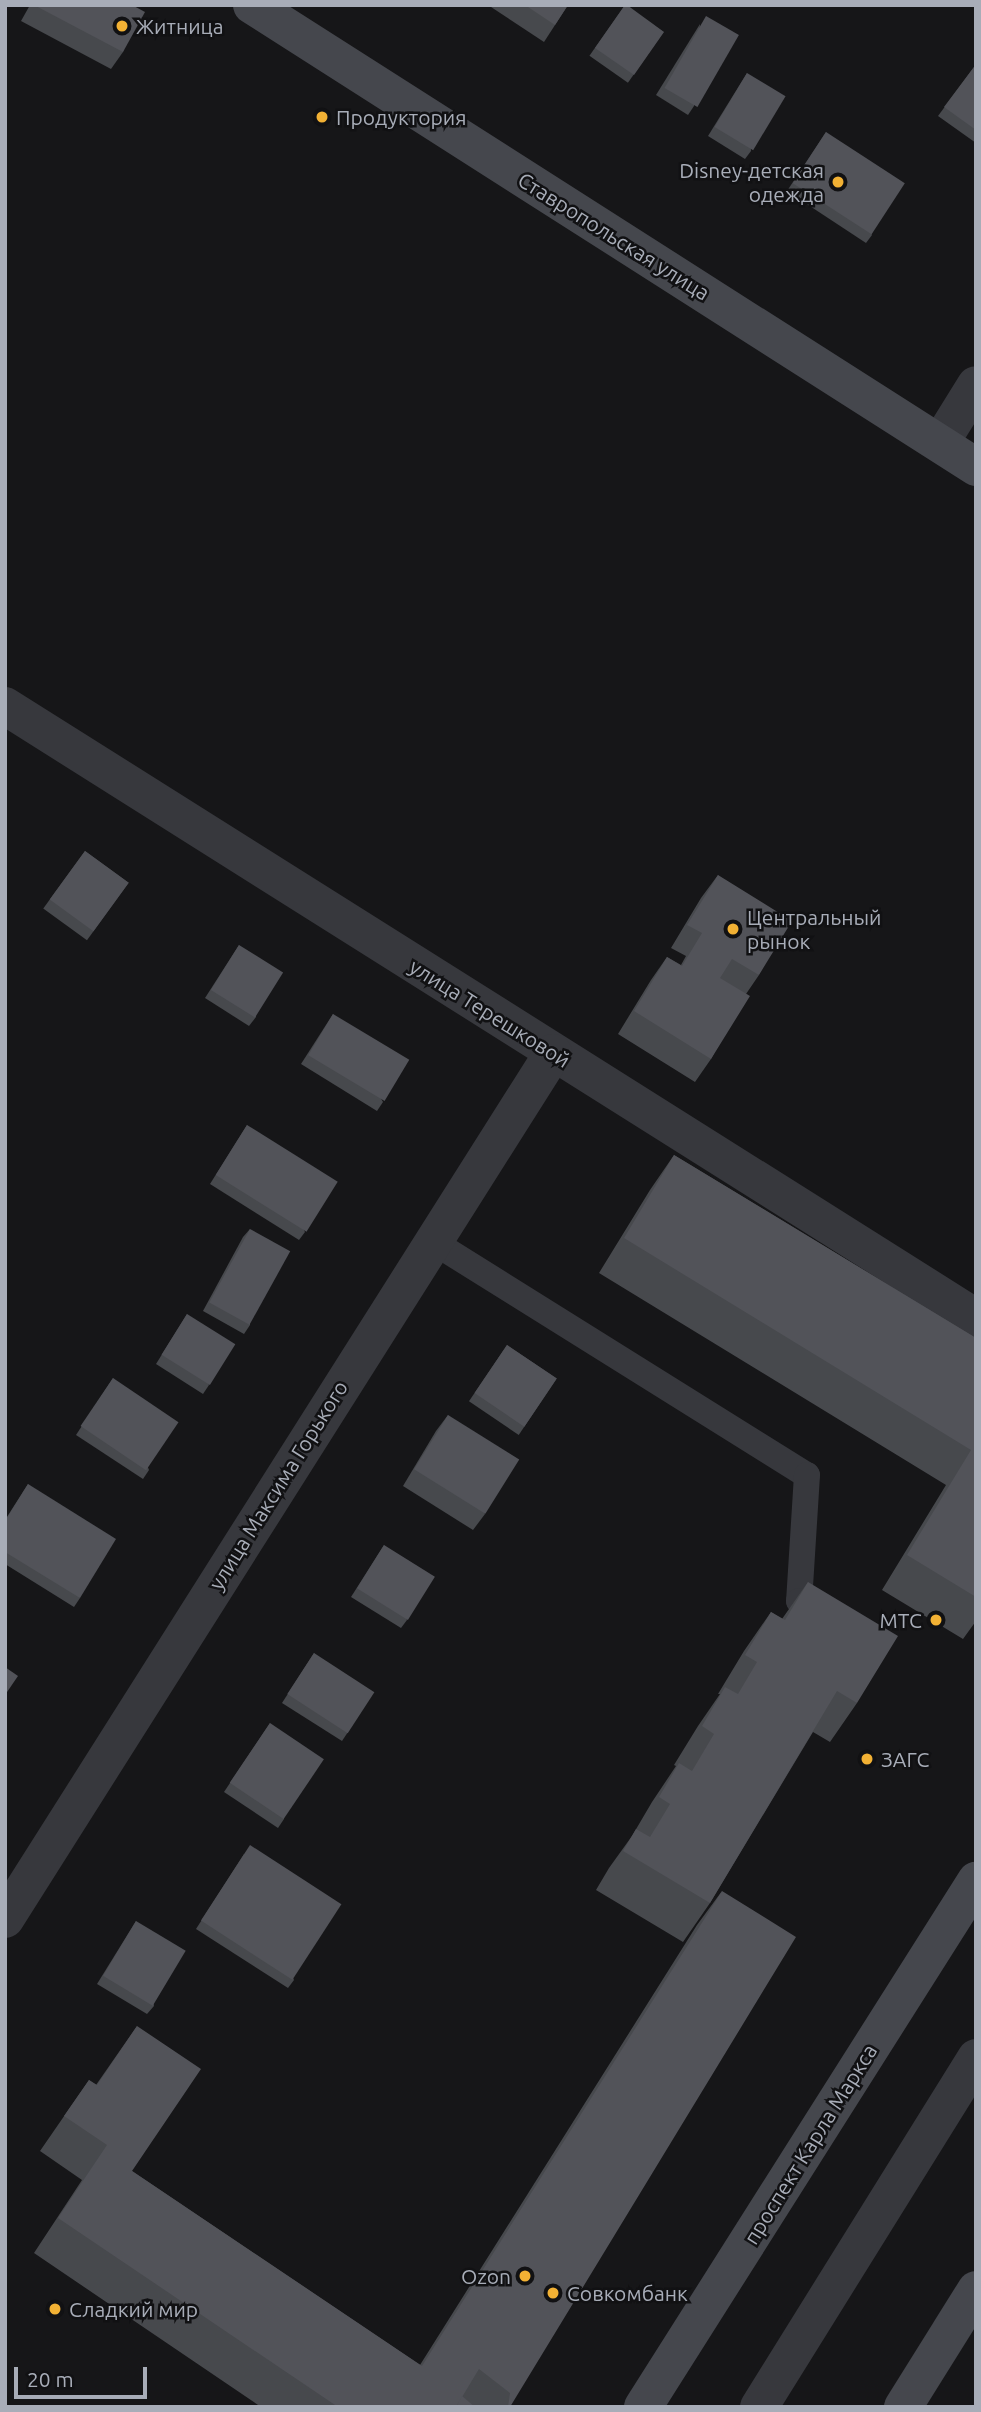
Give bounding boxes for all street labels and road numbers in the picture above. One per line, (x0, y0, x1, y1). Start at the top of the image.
street label: Ставропольская улица (514, 167, 714, 305)
street label: улица Терешковой (405, 953, 575, 1073)
street label: улица Максима Горького (203, 1376, 353, 1594)
street label: проспект Карла Маркса (738, 2039, 882, 2249)

